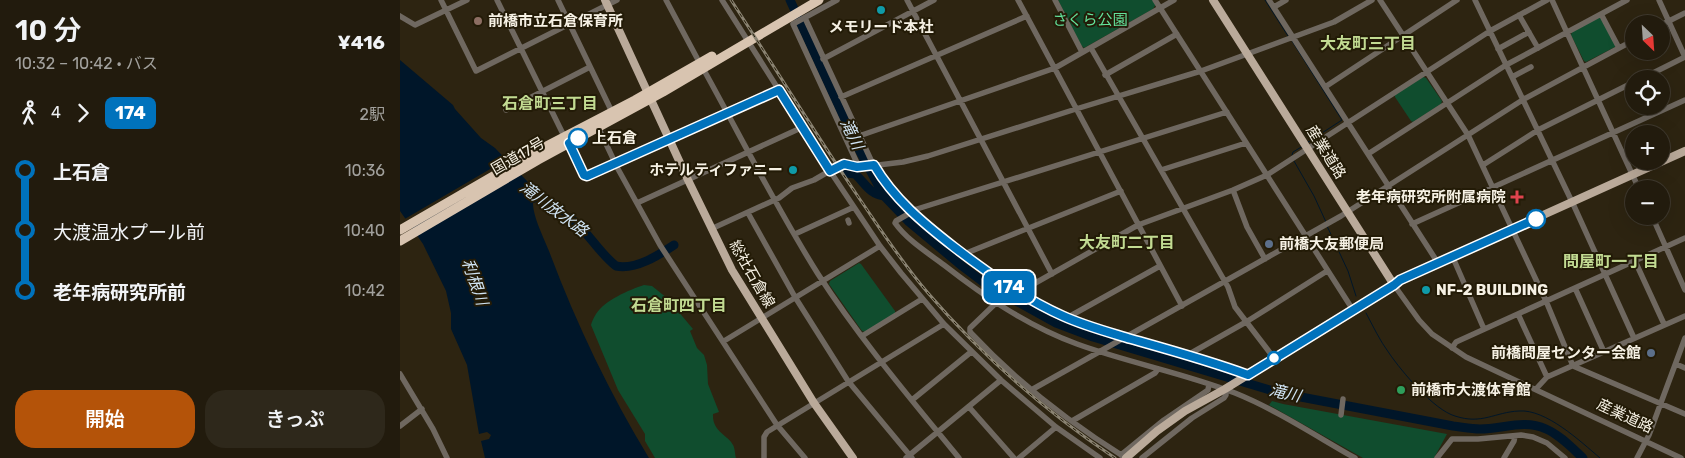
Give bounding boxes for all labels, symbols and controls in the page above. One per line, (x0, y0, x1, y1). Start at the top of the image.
marker: メモリード本社 (875, 4, 887, 16)
park label: さくら公園 (1052, 11, 1128, 29)
place label: 前橋市立石倉保育所 (488, 12, 623, 30)
text: 10 分 (15, 14, 81, 47)
marker: 前橋市立石倉保育所 (472, 15, 484, 27)
north arrow (1625, 15, 1670, 60)
map controls (1625, 15, 1670, 225)
place label: メモリード本社 (828, 18, 934, 36)
text: ¥416 (338, 31, 385, 54)
district label: 大友町三丁目 (1320, 34, 1416, 53)
text: 10:32 – 10:42 · バス (15, 54, 158, 73)
button: locate (1625, 70, 1670, 115)
district label: 石倉町三丁目 (502, 94, 598, 113)
icon: walk (15, 99, 43, 127)
icon: forward (69, 99, 97, 127)
text: 174 (115, 102, 146, 124)
text: 4 (51, 103, 61, 122)
text: 2駅 (360, 105, 385, 124)
water label: 滝川 (836, 115, 868, 154)
street label: 産業道路 (1302, 122, 1350, 182)
button: + (1625, 125, 1670, 170)
marker: 上石倉 (568, 128, 588, 148)
place label: 上石倉 (592, 129, 637, 147)
street label: 国道17号 (488, 133, 548, 179)
text: 上石倉 (53, 161, 110, 184)
text: 10:36 (345, 161, 385, 180)
place label: ホテルティファニー (649, 161, 783, 179)
marker: ホテルティファニー (787, 164, 799, 176)
water label: 滝川放水路 (516, 177, 593, 242)
button: − (1625, 180, 1670, 225)
place label: 老年病研究所附属病院 (1356, 188, 1506, 206)
marker: 老年病研究所附属病院 (1510, 190, 1524, 204)
unlabelled marker (1526, 209, 1546, 229)
text: 大渡温水プール前 (53, 221, 205, 244)
text: 10:40 (344, 221, 385, 240)
district label: 大友町二丁目 (1079, 233, 1175, 252)
place label: 前橋大友郵便局 (1279, 235, 1384, 253)
street label: 総社石倉線 (725, 237, 779, 311)
marker: 前橋大友郵便局 (1263, 238, 1275, 250)
district label: 問屋町一丁目 (1563, 252, 1659, 271)
water label: 利根川 (458, 256, 492, 310)
line badge: 174 (980, 271, 1038, 303)
text: 174 (994, 276, 1024, 298)
text: 老年病研究所前 (53, 281, 186, 304)
text: 10:42 (345, 281, 385, 300)
place label: NF-2 BUILDING (1436, 281, 1548, 299)
marker: NF-2 BUILDING (1420, 284, 1432, 296)
district label: 石倉町四丁目 (631, 296, 727, 315)
place label: 前橋問屋センター会館 (1491, 344, 1641, 362)
marker: 前橋問屋センター会館 (1645, 347, 1657, 359)
unlabelled marker (1267, 351, 1281, 365)
water label: 滝川 (1267, 380, 1305, 406)
place label: 前橋市大渡体育館 (1411, 381, 1531, 399)
marker: 前橋市大渡体育館 (1395, 384, 1407, 396)
button: 開始 (15, 390, 195, 448)
button: きっぷ (205, 390, 385, 448)
street label: 産業道路 (1594, 395, 1656, 437)

